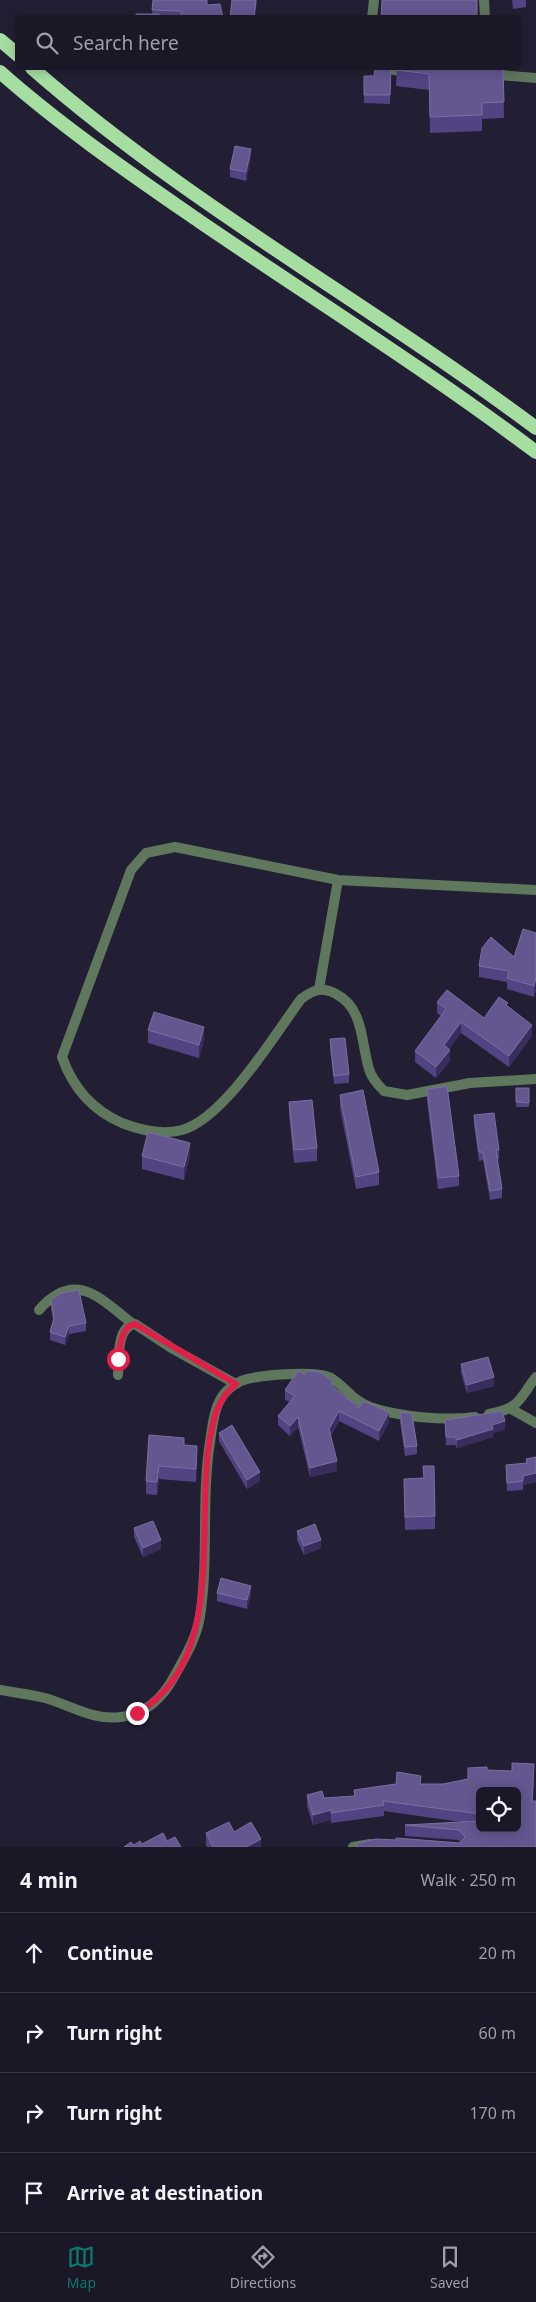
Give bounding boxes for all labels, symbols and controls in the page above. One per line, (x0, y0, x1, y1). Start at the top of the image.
search box (15, 15, 521, 70)
icon: search (33, 29, 61, 57)
text: Search here (73, 30, 179, 56)
route start (107, 1348, 130, 1371)
route end (126, 1702, 149, 1725)
map controls (476, 1787, 521, 1832)
button: locate (476, 1787, 521, 1832)
text: 4 min (20, 1866, 78, 1894)
text: Walk · 250 m (421, 1869, 516, 1891)
icon: ahead (20, 1939, 48, 1967)
text: Continue (67, 1940, 153, 1966)
text: 20 m (479, 1942, 516, 1964)
icon: right (20, 2019, 48, 2047)
text: Turn right (67, 2020, 162, 2046)
text: 60 m (479, 2022, 516, 2044)
icon: right (20, 2099, 48, 2127)
text: Turn right (67, 2100, 162, 2126)
text: 170 m (469, 2102, 516, 2124)
icon: arrive (20, 2179, 48, 2207)
text: Arrive at destination (67, 2180, 263, 2206)
tab: Map (67, 2243, 96, 2292)
tab: Directions (230, 2243, 296, 2292)
tab: Saved (430, 2243, 469, 2292)

